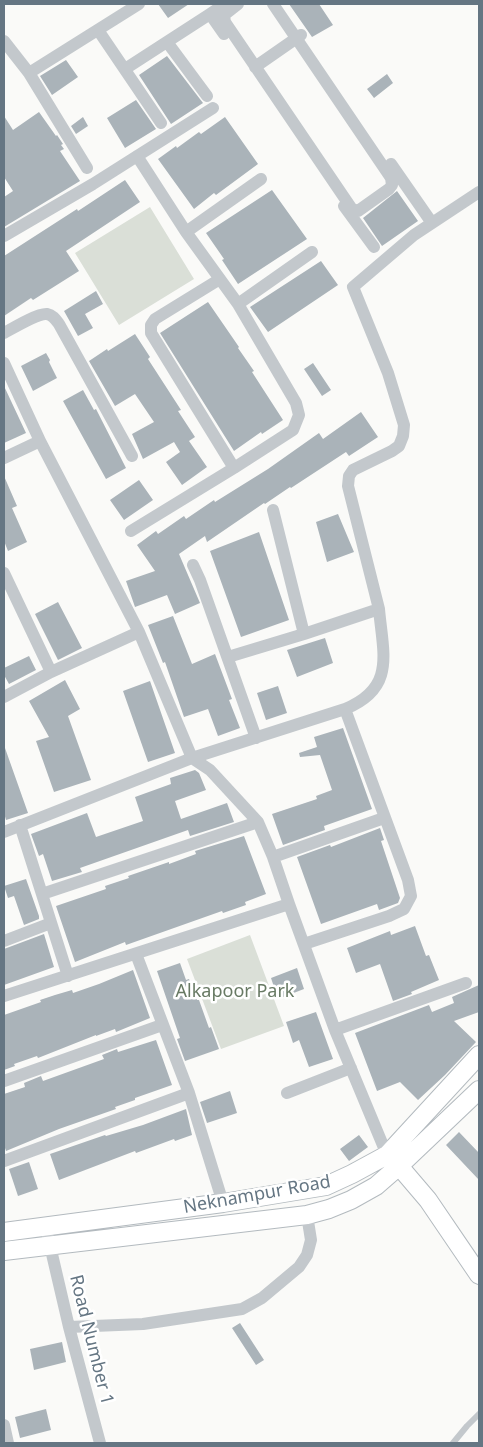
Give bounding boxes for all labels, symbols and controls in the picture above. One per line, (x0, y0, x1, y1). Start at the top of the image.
park label: Alkapoor Park (176, 981, 294, 1003)
street label: Neknampur Road (182, 1171, 332, 1219)
street label: Road Number 1 (64, 1273, 118, 1407)

